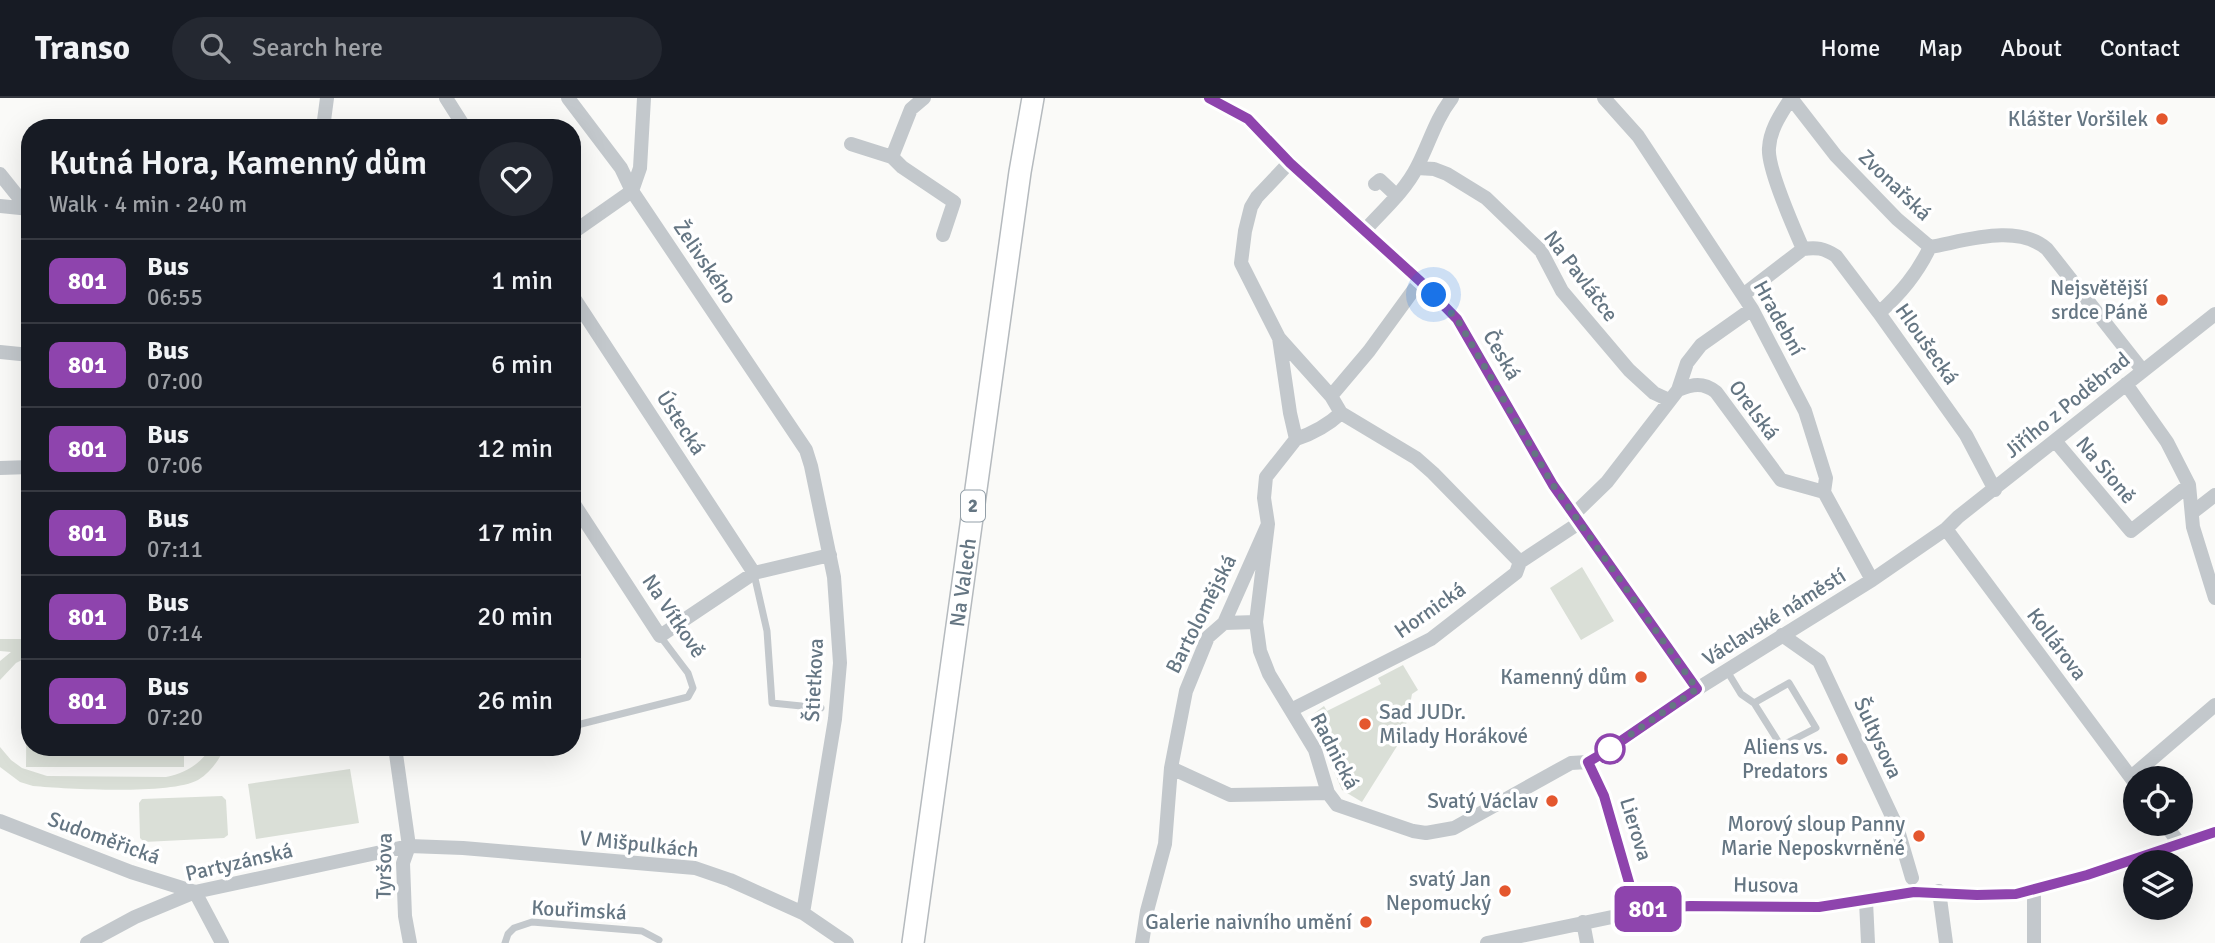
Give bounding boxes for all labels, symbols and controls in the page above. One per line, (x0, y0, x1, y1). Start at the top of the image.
search box (172, 17, 662, 80)
text: Transo (35, 28, 130, 69)
icon: search (196, 29, 234, 67)
text: Search here (252, 32, 383, 64)
text: Home (1820, 33, 1880, 63)
text: Map (1918, 33, 1963, 63)
text: About (2001, 33, 2062, 63)
text: Contact (2100, 33, 2180, 63)
place label: Klášter Voršilek (2008, 106, 2148, 132)
marker: Klášter Voršilek (2154, 111, 2170, 127)
button: heart (479, 142, 553, 216)
text: Kutná Hora, Kamenný dům (49, 143, 427, 184)
street label: Zvonařská (1853, 144, 1937, 226)
text: Walk · 4 min · 240 m (49, 190, 247, 219)
street label: Želivského (668, 215, 742, 309)
street label: Na Pavláčce (1538, 225, 1624, 327)
text: Bus (147, 251, 189, 283)
text: 1 min (491, 265, 553, 297)
text: 801 (68, 266, 107, 296)
place label: Nejsvětější srdce Páně (2050, 275, 2148, 325)
street label: Hradební (1748, 276, 1810, 361)
your location (1416, 277, 1451, 312)
text: 06:55 (147, 283, 203, 312)
marker: Nejsvětější srdce Páně (2154, 292, 2170, 308)
street label: Hloušecká (1890, 298, 1964, 390)
street label: Česká (1477, 325, 1527, 385)
text: Bus (147, 335, 189, 367)
street label: Jiřího z Poděbrad (1999, 346, 2135, 464)
text: 6 min (491, 349, 553, 381)
text: 801 (68, 350, 107, 380)
text: 07:00 (147, 367, 203, 396)
street label: Orelská (1723, 375, 1785, 445)
street label: Ústecká (651, 386, 711, 460)
text: Bus (147, 419, 189, 451)
street label: Na Sioně (2070, 431, 2142, 509)
text: 12 min (477, 433, 553, 465)
text: 801 (68, 434, 107, 464)
text: 07:06 (147, 451, 203, 480)
road number: 2 (961, 490, 985, 522)
text: Bus (147, 503, 189, 535)
text: 17 min (477, 517, 553, 549)
text: 801 (68, 518, 107, 548)
text: 07:11 (147, 535, 203, 564)
street label: Na Valech (944, 536, 982, 628)
street label: Bartolomějská (1160, 550, 1242, 678)
street label: Václavské náměstí (1698, 562, 1851, 671)
street label: Na Vítkově (637, 569, 711, 663)
street label: Hornická (1389, 576, 1471, 644)
text: Bus (147, 587, 189, 619)
text: 20 min (477, 601, 553, 633)
text: 801 (68, 602, 107, 632)
street label: Kollárova (2021, 603, 2093, 685)
text: 07:14 (147, 619, 203, 648)
street label: Štietkova (799, 638, 829, 722)
place label: Kamenný dům (1500, 664, 1627, 690)
marker: Kamenný dům (1633, 669, 1649, 685)
text: Bus (147, 671, 189, 703)
text: 26 min (477, 685, 553, 717)
text: 801 (68, 686, 107, 716)
street label: Šultysova (1848, 693, 1908, 783)
place label: Sad JUDr. Milady Horákové (1379, 699, 1528, 749)
text: 07:20 (147, 703, 203, 732)
street label: Radnická (1305, 708, 1365, 794)
marker: Sad JUDr. Milady Horákové (1357, 716, 1373, 732)
unlabelled marker (1595, 734, 1625, 764)
place label: Aliens vs. Predators (1742, 734, 1828, 784)
marker: Aliens vs. Predators (1834, 751, 1850, 767)
map controls (2123, 766, 2193, 920)
button: locate (2123, 766, 2193, 836)
place label: Svatý Václav (1427, 788, 1538, 814)
marker: Svatý Václav (1544, 793, 1560, 809)
street label: Lierova (1614, 794, 1658, 864)
street label: Sudoměřická (44, 806, 164, 870)
place label: Morový sloup Panny Marie Neposkvrněné (1721, 811, 1905, 861)
street label: V Mišpulkách (578, 825, 700, 863)
marker: Morový sloup Panny Marie Neposkvrněné (1911, 828, 1927, 844)
street label: Tyršova (370, 833, 398, 899)
street label: Partyzánská (183, 837, 295, 887)
button: layers (2123, 850, 2193, 920)
place label: svatý Jan Nepomucký (1386, 866, 1491, 916)
street label: Husova (1733, 871, 1799, 899)
marker: svatý Jan Nepomucký (1497, 883, 1513, 899)
line badge: 801 (1608, 886, 1688, 932)
text: 801 (1629, 894, 1667, 924)
street label: Kouřimská (531, 895, 627, 925)
place label: Galerie naivního umění (1145, 909, 1352, 935)
marker: Galerie naivního umění (1358, 914, 1374, 930)

